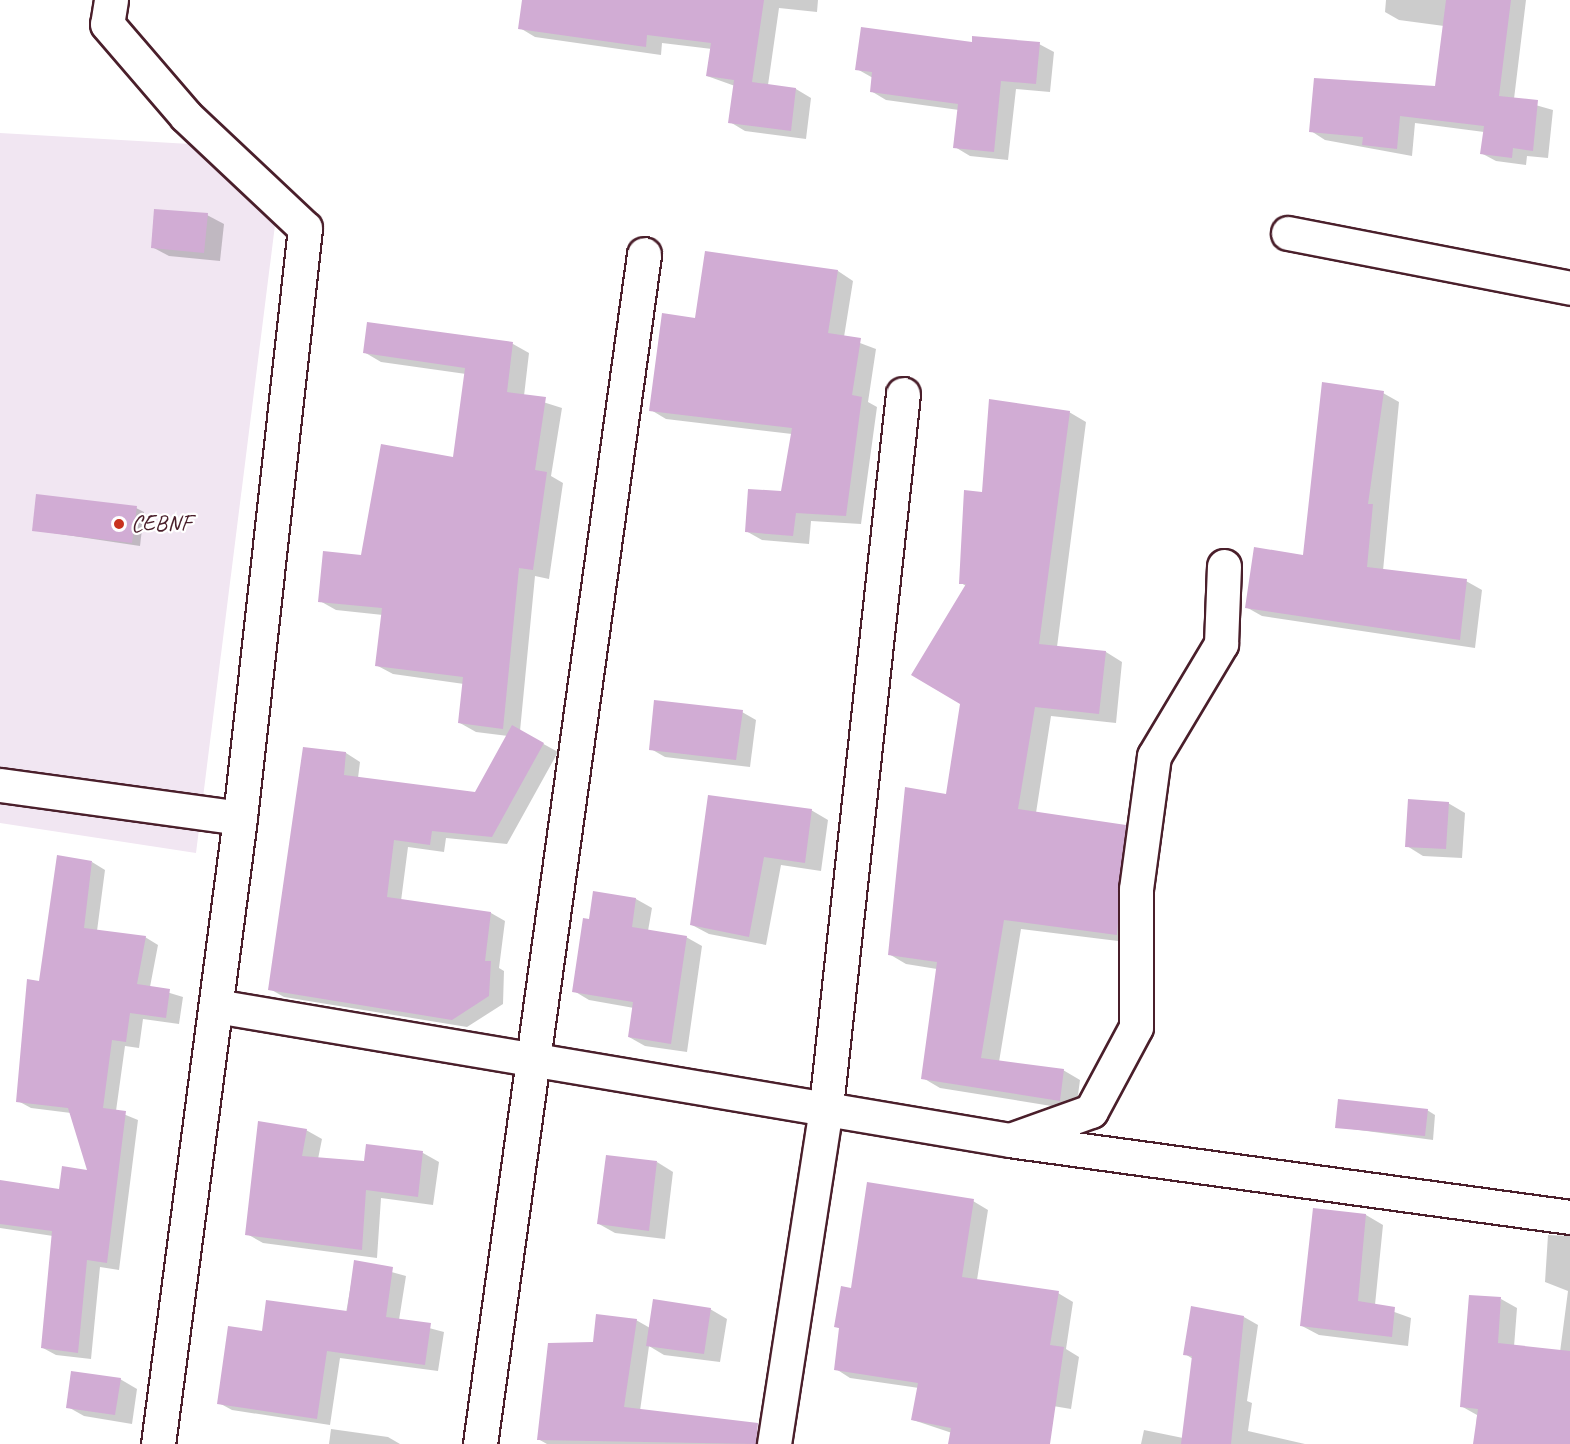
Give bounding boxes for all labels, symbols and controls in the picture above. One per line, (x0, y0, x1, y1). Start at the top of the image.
place label: CEBNF (131, 510, 191, 538)
marker: CEBNF (112, 517, 126, 531)

